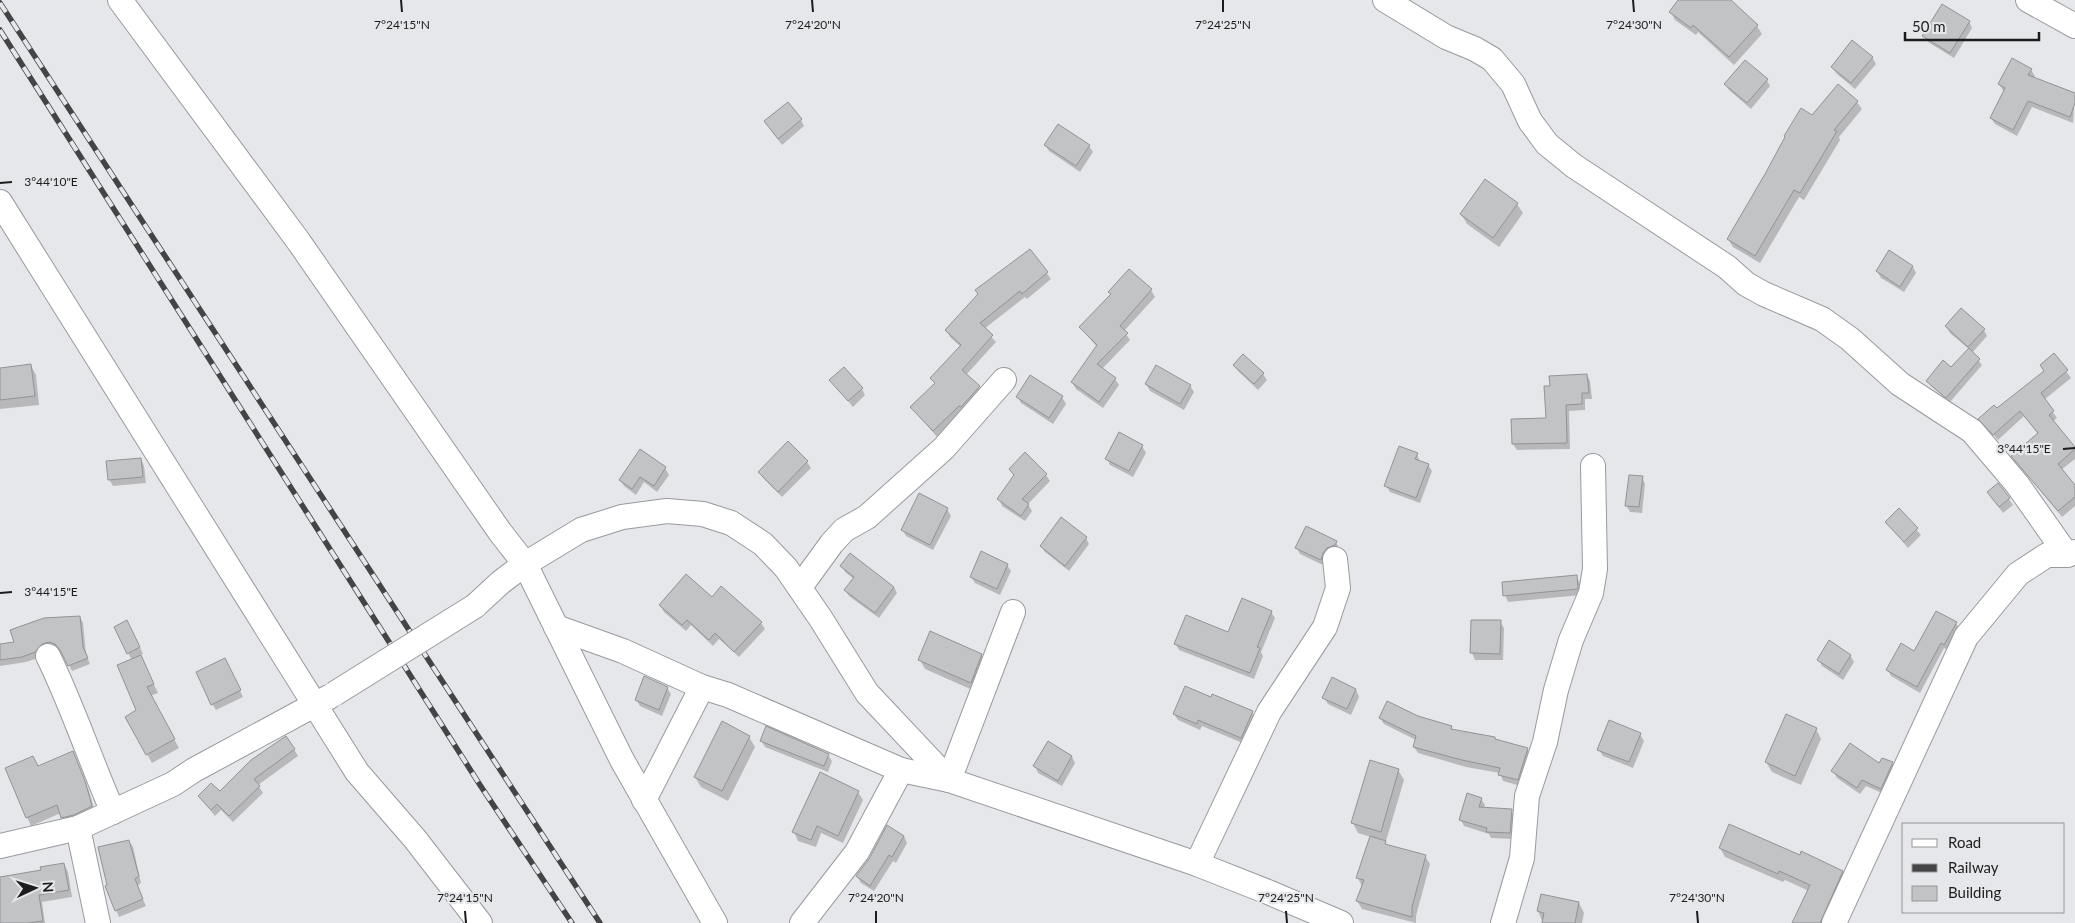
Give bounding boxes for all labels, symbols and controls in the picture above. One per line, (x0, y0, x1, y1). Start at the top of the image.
scale bar (1905, 10, 2039, 42)
text: 7°24'15"N (374, 17, 430, 32)
text: 7°24'20"N (785, 17, 841, 32)
text: 7°24'25"N (1195, 17, 1251, 32)
text: 7°24'30"N (1606, 17, 1662, 32)
text: 50 m (1912, 17, 1946, 35)
text: 3°44'10"E (24, 174, 78, 189)
text: 3°44'15"E (1997, 441, 2051, 456)
text: 3°44'15"E (24, 584, 78, 599)
legend (1902, 823, 2065, 913)
text: Road (1948, 833, 1981, 851)
text: Railway (1948, 858, 1999, 876)
north arrow (10, 863, 60, 913)
text: N (40, 881, 57, 893)
text: Building (1948, 883, 2001, 901)
text: 7°24'15"N (437, 890, 493, 905)
text: 7°24'20"N (848, 890, 904, 905)
text: 7°24'25"N (1258, 890, 1314, 905)
text: 7°24'30"N (1669, 890, 1725, 905)

